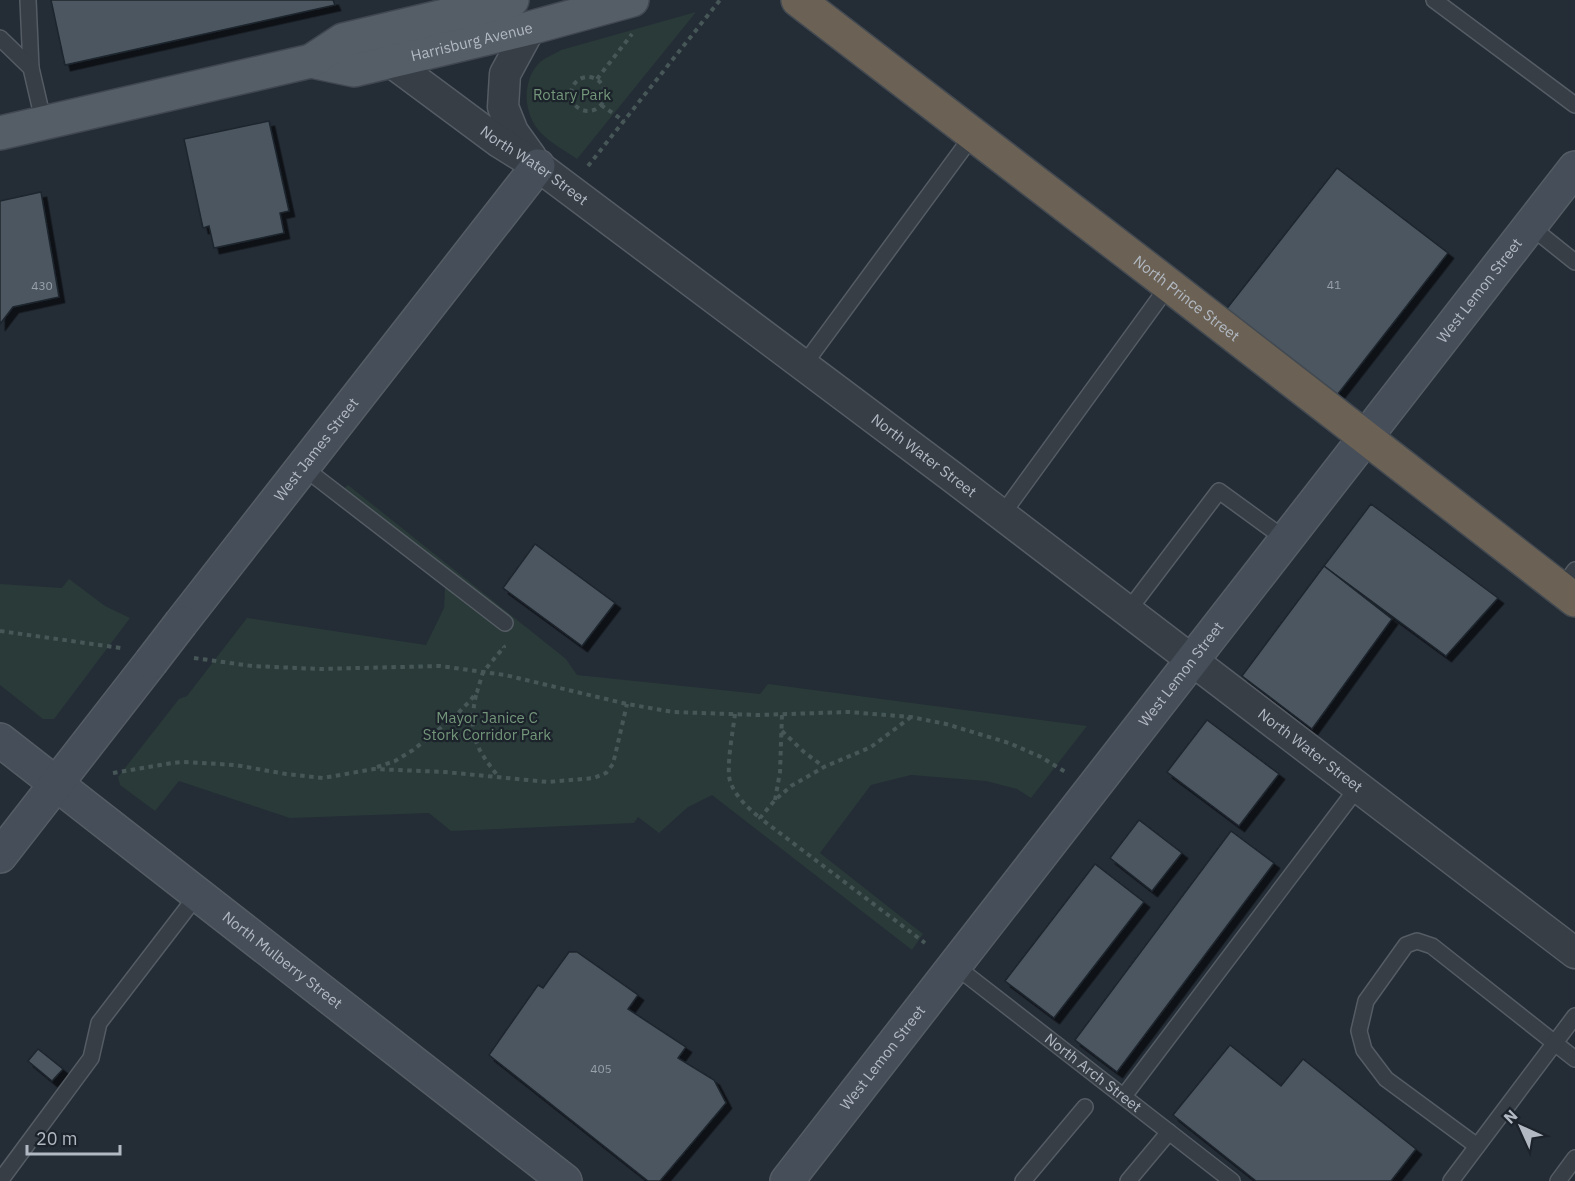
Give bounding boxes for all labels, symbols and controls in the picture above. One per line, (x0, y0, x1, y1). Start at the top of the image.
street label: Harrisburg Avenue (409, 18, 535, 65)
park label: Rotary Park (533, 85, 611, 104)
street label: North Water Street (477, 121, 592, 209)
street label: West Lemon Street (1432, 234, 1526, 347)
street label: North Prince Street (1130, 251, 1244, 345)
house number: 41 (1327, 277, 1341, 292)
house number: 430 (31, 278, 53, 293)
street label: West James Street (270, 394, 362, 505)
street label: North Water Street (868, 410, 980, 501)
street label: West Lemon Street (1134, 618, 1228, 730)
street label: North Water Street (1254, 704, 1367, 796)
park label: Mayor Janice C Stork Corridor Park (423, 708, 551, 744)
street label: North Mulberry Street (219, 907, 346, 1013)
street label: West Lemon Street (836, 1001, 929, 1114)
street label: North Arch Street (1041, 1029, 1146, 1116)
house number: 405 (590, 1061, 612, 1076)
north arrow (1491, 1097, 1551, 1157)
text: N (1499, 1105, 1522, 1128)
scale bar (27, 1118, 120, 1156)
text: 20 m (36, 1127, 78, 1150)

